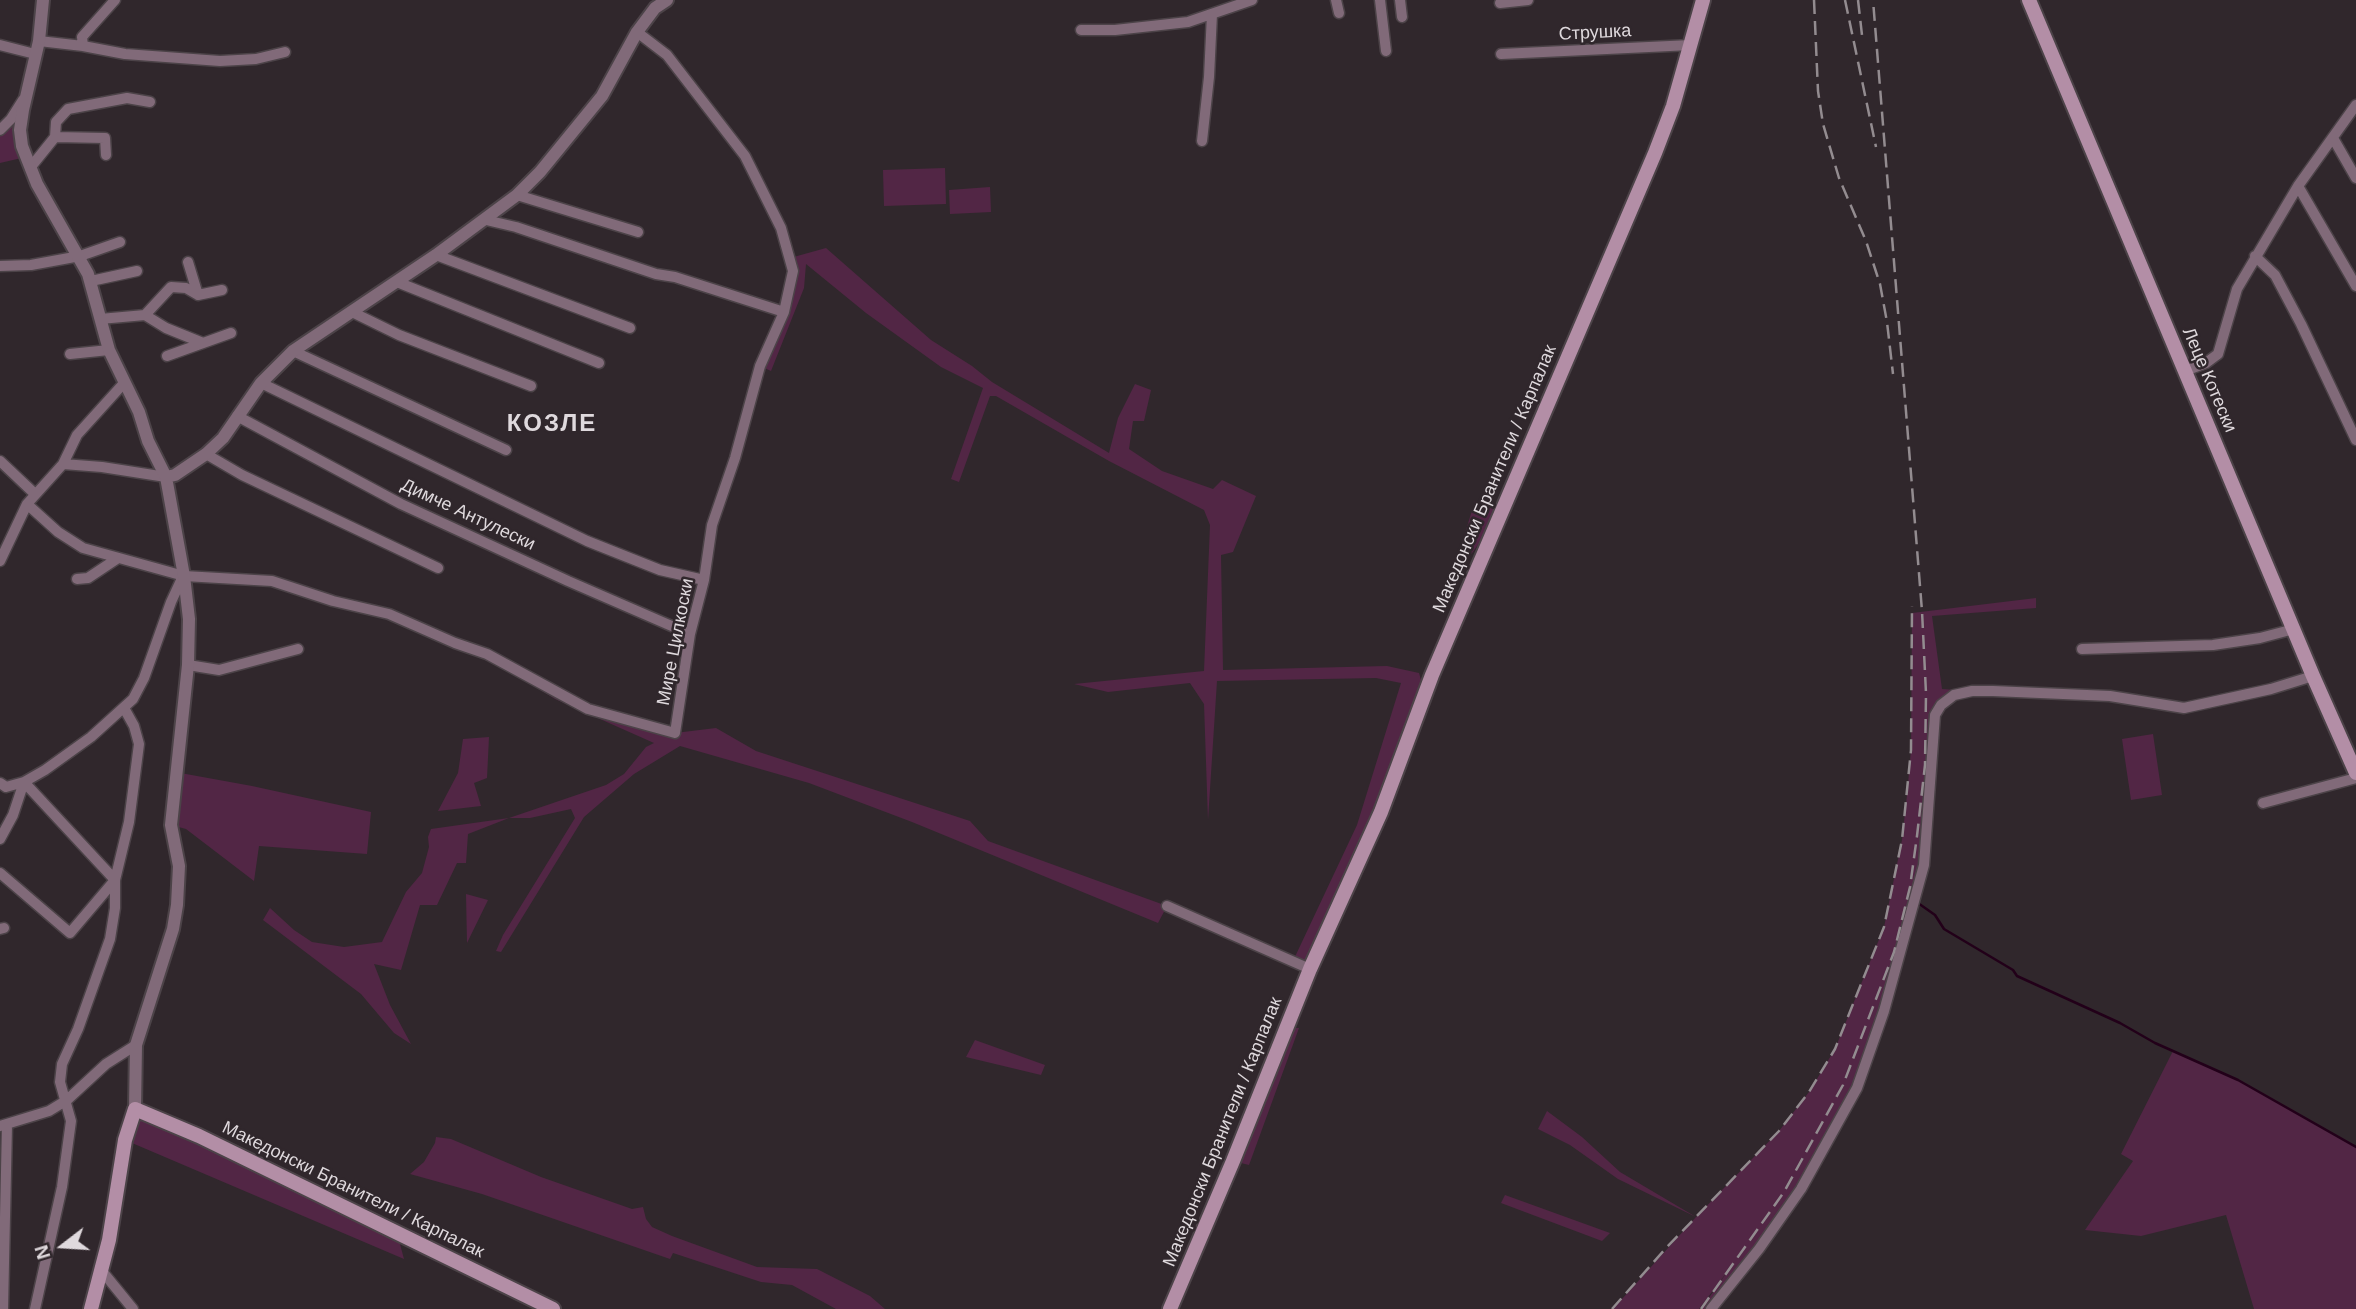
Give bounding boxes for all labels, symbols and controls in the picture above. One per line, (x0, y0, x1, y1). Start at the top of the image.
street label: Струшка (1558, 20, 1632, 46)
street label: Леце Котески (2177, 324, 2241, 436)
street label: Македонски Бранители / Карпалак (1429, 342, 1561, 616)
district label: КОЗЛЕ (507, 410, 597, 438)
street label: Димче Антулески (398, 474, 538, 556)
street label: Мире Цилкоски (653, 577, 699, 707)
street label: Македонски Бранители / Карпалак (1159, 994, 1287, 1270)
street label: Македонски Бранители / Карпалак (218, 1117, 488, 1263)
north arrow (28, 1211, 98, 1281)
text: N (30, 1243, 54, 1262)

